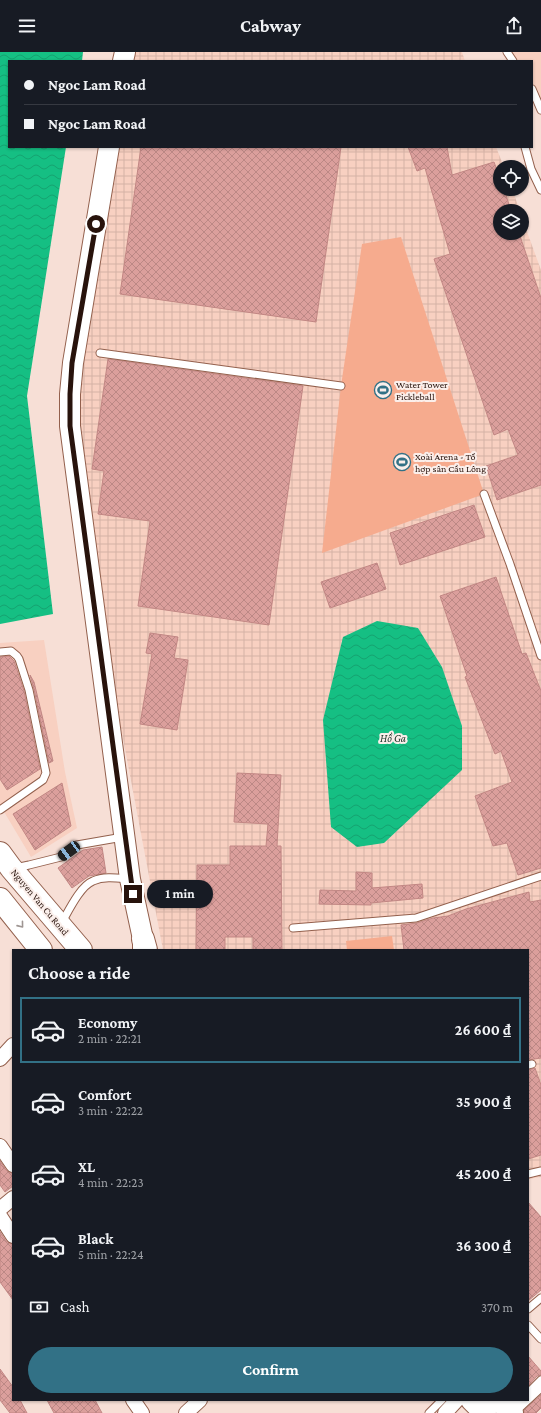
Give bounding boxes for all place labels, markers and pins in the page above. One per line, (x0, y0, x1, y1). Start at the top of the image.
place label: Water Tower Pickleball (396, 379, 448, 402)
sports icon: Water Tower Pickleball (373, 380, 393, 400)
place label: Xoài Arena - Tổ hợp sân Cầu Lông (415, 451, 486, 474)
sports icon: Xoài Arena - Tổ hợp sân Cầu Lông (392, 452, 412, 472)

